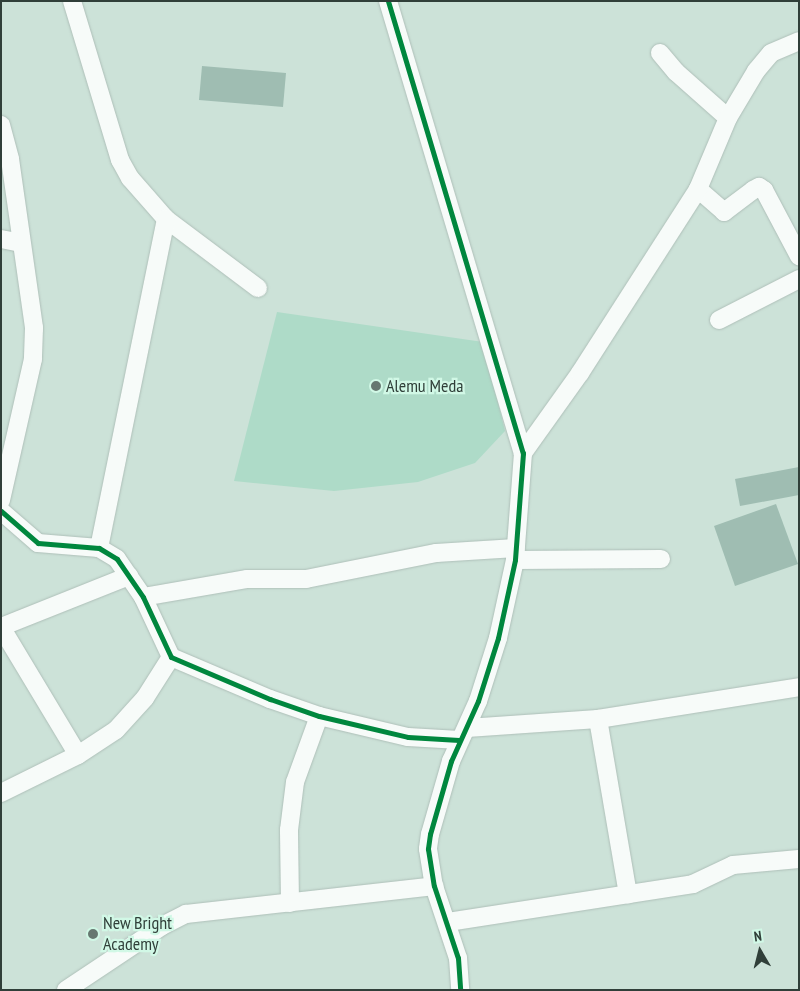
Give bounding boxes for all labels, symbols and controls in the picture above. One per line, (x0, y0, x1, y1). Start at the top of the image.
place label: Alemu Meda (386, 375, 463, 397)
marker: Alemu Meda (370, 380, 382, 392)
place label: New Bright Academy (103, 913, 172, 956)
north arrow (735, 926, 785, 976)
text: N (753, 927, 763, 946)
marker: New Bright Academy (87, 928, 99, 940)

